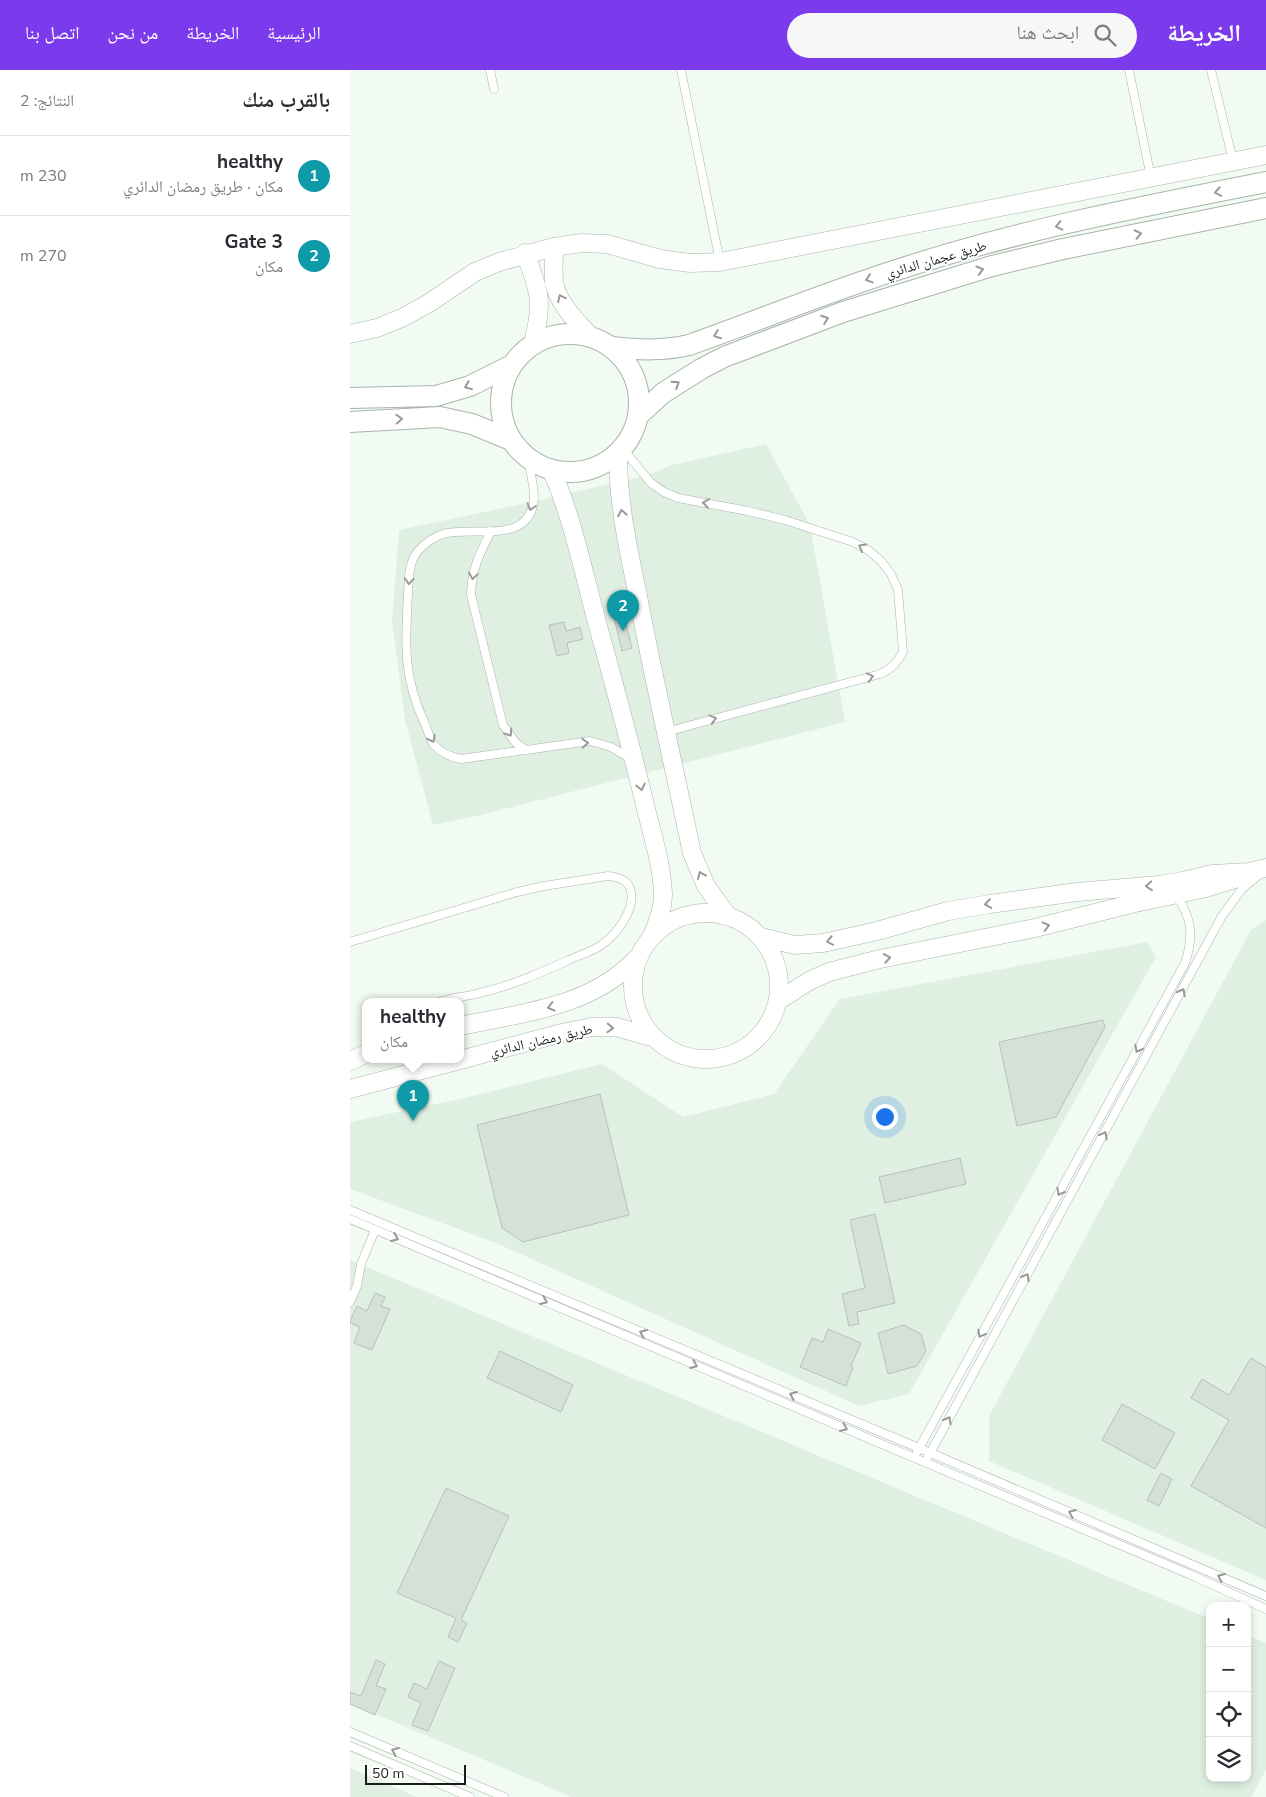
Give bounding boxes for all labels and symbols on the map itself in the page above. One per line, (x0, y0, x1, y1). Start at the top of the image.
one-way arrow (1214, 186, 1223, 196)
one-way arrow (1055, 220, 1064, 231)
one-way arrow (1134, 229, 1142, 239)
street label: طريق عجمان الدائري (883, 236, 989, 284)
one-way arrow (975, 265, 983, 275)
one-way arrow (865, 273, 874, 283)
one-way arrow (557, 295, 567, 304)
one-way arrow (820, 315, 829, 325)
one-way arrow (713, 329, 722, 339)
one-way arrow (464, 380, 473, 391)
one-way arrow (671, 381, 680, 390)
one-way arrow (395, 414, 403, 425)
one-way arrow (702, 499, 711, 509)
one-way arrow (527, 502, 537, 511)
one-way arrow (617, 508, 627, 517)
one-way arrow (859, 543, 868, 553)
one-way arrow (468, 572, 478, 580)
one-way arrow (404, 578, 415, 586)
pin: 2 (607, 590, 639, 631)
one-way arrow (866, 672, 875, 683)
one-way arrow (709, 715, 717, 725)
one-way arrow (502, 728, 512, 737)
one-way arrow (426, 733, 436, 742)
one-way arrow (581, 737, 589, 748)
one-way arrow (635, 782, 646, 791)
one-way arrow (697, 871, 707, 880)
one-way arrow (1145, 880, 1153, 891)
one-way arrow (984, 899, 992, 909)
one-way arrow (1041, 921, 1049, 931)
one-way arrow (825, 936, 834, 946)
one-way arrow (882, 953, 891, 963)
one-way arrow (1175, 988, 1185, 997)
one-way arrow (546, 1001, 555, 1012)
street label: طريق رمضان الدائري (488, 1019, 595, 1063)
one-way arrow (607, 1022, 615, 1033)
one-way arrow (1134, 1044, 1144, 1053)
pin: 1 (397, 1080, 429, 1121)
your location (872, 1104, 898, 1130)
one-way arrow (1097, 1131, 1107, 1140)
one-way arrow (1056, 1187, 1066, 1196)
one-way arrow (390, 1232, 399, 1243)
one-way arrow (1019, 1274, 1029, 1283)
one-way arrow (539, 1295, 548, 1306)
one-way arrow (639, 1328, 648, 1339)
one-way arrow (978, 1329, 988, 1338)
one-way arrow (689, 1358, 698, 1369)
one-way arrow (789, 1391, 798, 1402)
one-way arrow (942, 1416, 952, 1425)
one-way arrow (839, 1422, 848, 1433)
one-way arrow (1068, 1508, 1077, 1519)
one-way arrow (1217, 1572, 1226, 1583)
one-way arrow (391, 1747, 399, 1757)
scale bar (365, 1762, 466, 1785)

